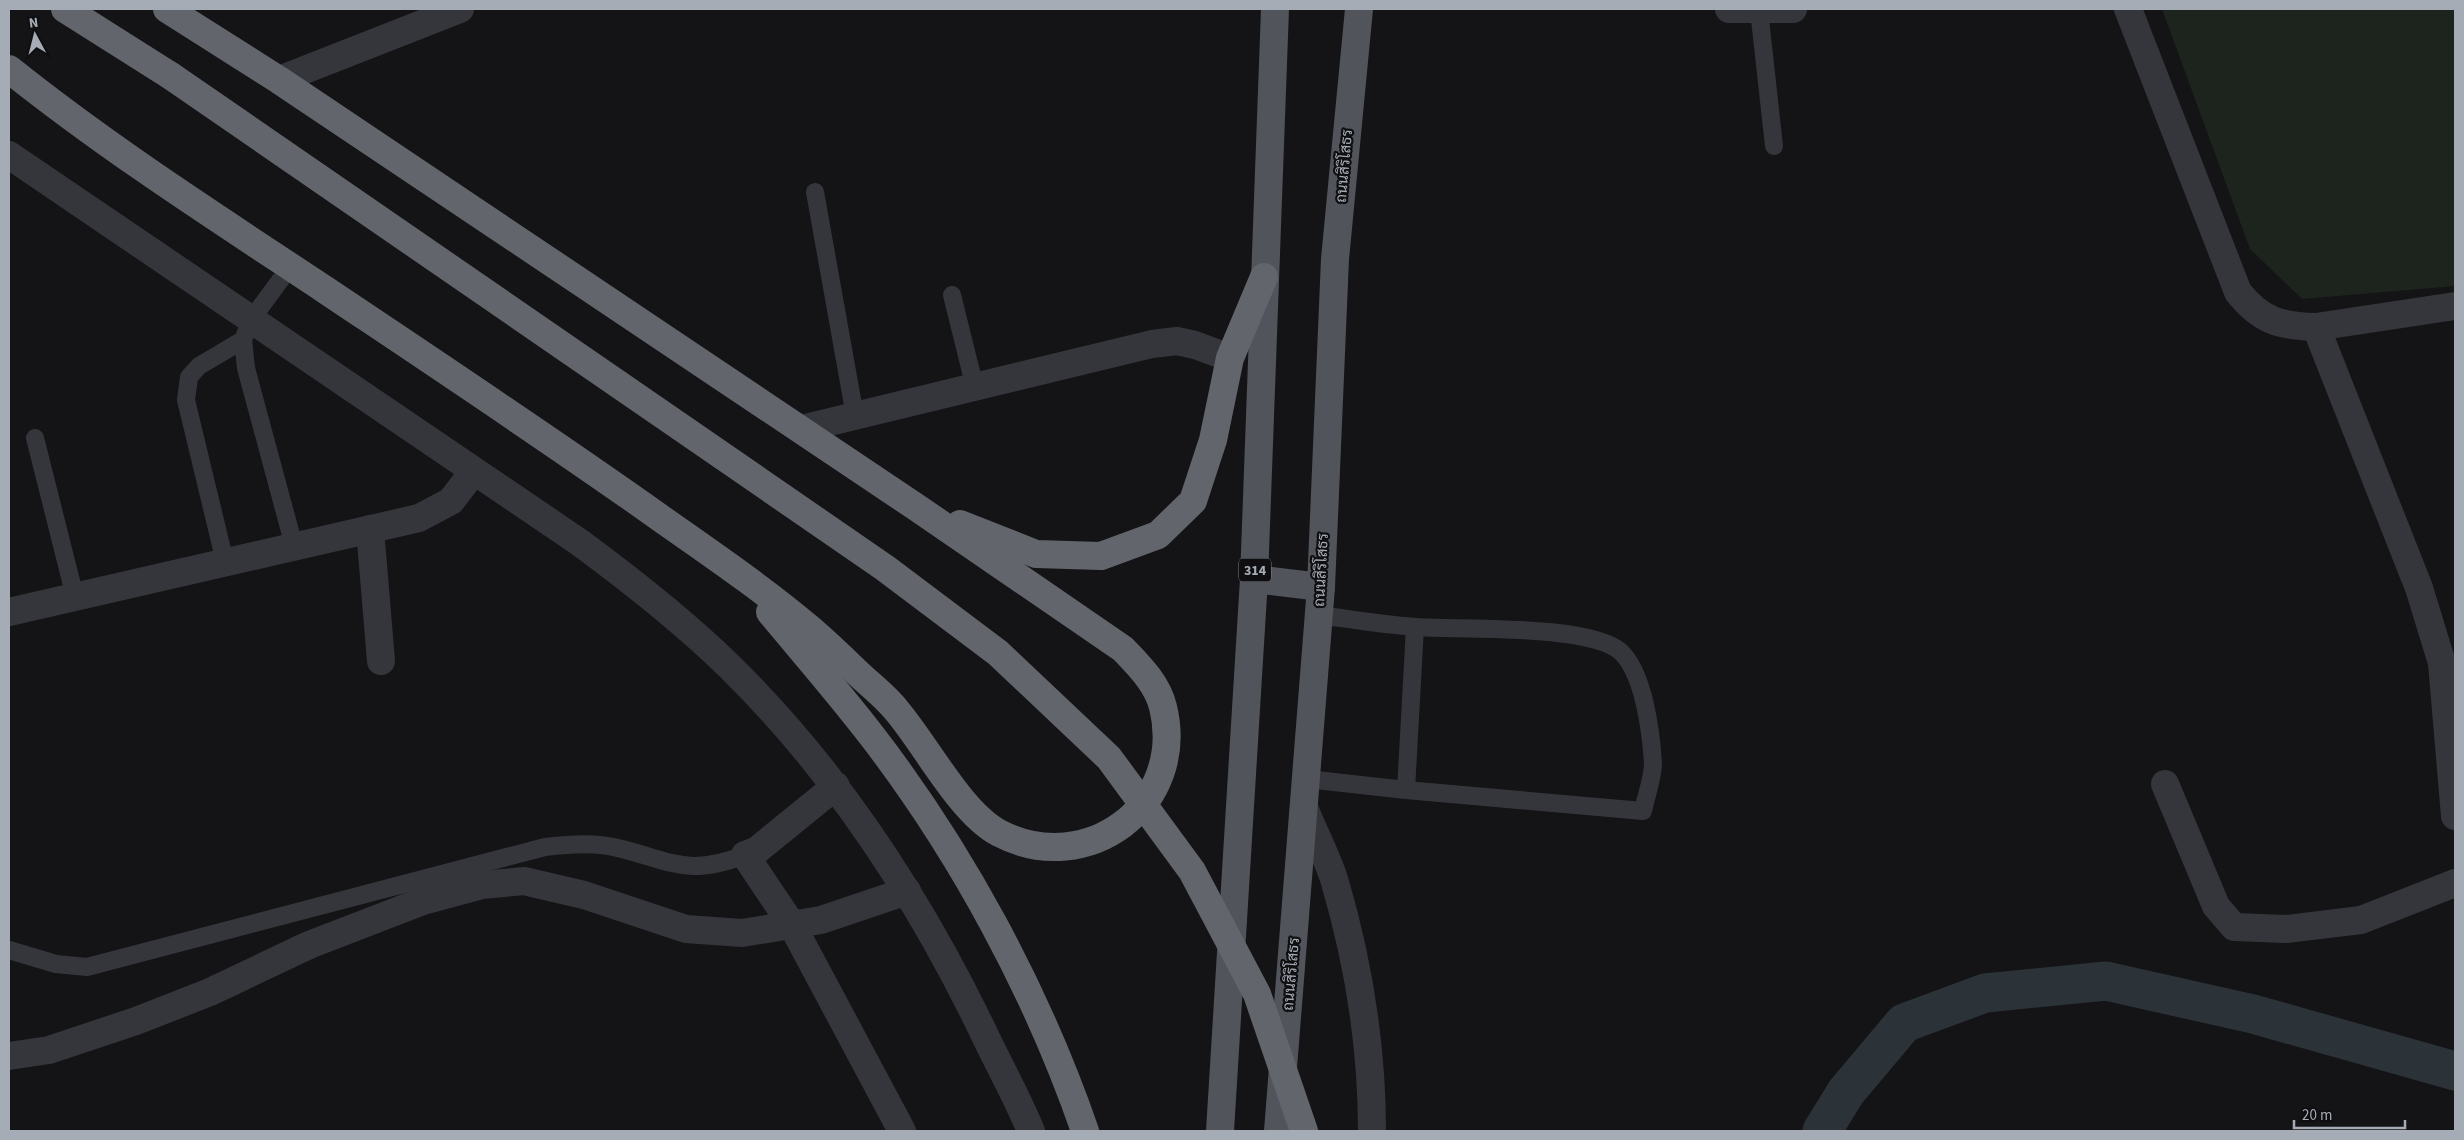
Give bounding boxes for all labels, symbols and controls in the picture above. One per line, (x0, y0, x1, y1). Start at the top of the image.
north arrow (10, 10, 60, 60)
text: N (28, 13, 39, 34)
street label: ถนนสิริโสธร (1331, 128, 1358, 204)
street label: ถนนสิริโสธร (1309, 533, 1334, 607)
road number: 314 (1239, 558, 1271, 582)
street label: ถนนสิริโสธร (1278, 936, 1305, 1012)
scale bar (2294, 1098, 2405, 1130)
text: 20 m (2302, 1105, 2332, 1126)

